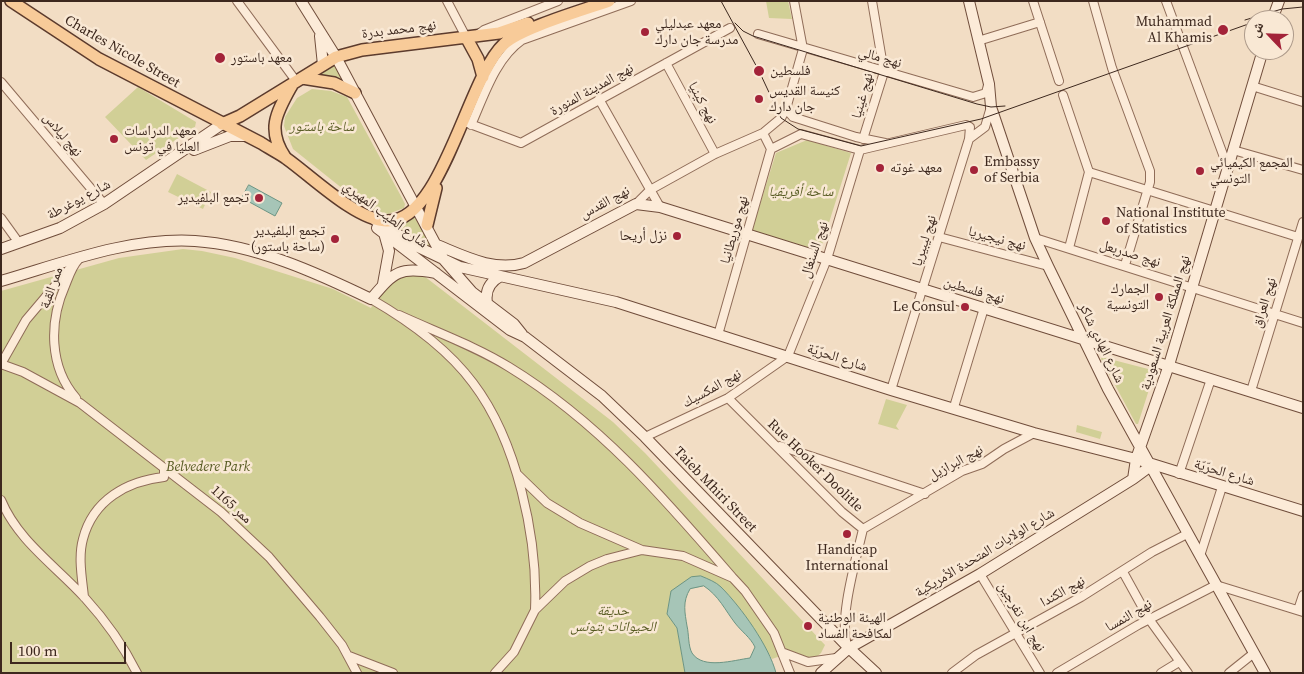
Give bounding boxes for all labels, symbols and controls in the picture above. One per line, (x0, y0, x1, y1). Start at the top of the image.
north arrow (1244, 10, 1294, 60)
street label: Charles Nicole Street (61, 12, 183, 92)
place label: Muhammad Al Khamis (1136, 14, 1212, 46)
place label: معهد عبدليلي مدرسة جان دارك (655, 16, 738, 48)
street label: نهج محمد بدرة (361, 17, 437, 43)
text: ش (1244, 18, 1268, 40)
marker: Muhammad Al Khamis (1216, 23, 1230, 37)
marker: معهد عبدليلي مدرسة جان دارك (639, 26, 651, 38)
street label: نهج مالي (856, 44, 904, 72)
place label: معهد باستور (231, 50, 292, 66)
marker: معهد باستور (213, 51, 227, 65)
street label: نهج المدينة المنورة (547, 60, 637, 120)
place label: فلسطين (770, 63, 811, 79)
marker: فلسطين (752, 64, 766, 78)
street label: نهج غينيا (849, 71, 877, 121)
street label: نهج كينيا (684, 79, 720, 127)
place label: كنيسة القديس جان دارك (769, 83, 840, 115)
marker: كنيسة القديس جان دارك (753, 93, 765, 105)
street label: نهج ليلاس (39, 109, 85, 161)
park label: ساحة باستور (290, 119, 354, 135)
place label: معهد الدراسات العليا في تونس (124, 123, 200, 156)
marker: معهد الدراسات العليا في تونس (108, 133, 120, 145)
place label: Embassy of Serbia (984, 154, 1040, 186)
place label: المجمع الكيميائي التونسي (1210, 155, 1293, 188)
place label: معهد غوته (890, 160, 942, 176)
marker: معهد غوته (874, 162, 886, 174)
marker: Embassy of Serbia (968, 164, 980, 176)
marker: المجمع الكيميائي التونسي (1194, 165, 1206, 177)
street label: شارع يوغرطة (44, 176, 114, 224)
street label: شارع الطيب المهيري (339, 178, 431, 252)
street label: نهج القدس (577, 183, 633, 223)
park label: ساحة أفريقيا (769, 184, 833, 200)
place label: تجمع البلفيدير (178, 190, 249, 206)
marker: تجمع البلفيدير (253, 192, 265, 204)
street label: نهج موريطانيا (717, 194, 753, 266)
place label: National Institute of Statistics (1116, 205, 1226, 238)
street label: نهج ليبيريا (909, 213, 941, 269)
marker: National Institute of Statistics (1100, 215, 1112, 227)
street label: نهج السنغال (797, 219, 833, 281)
place label: تجمع البلفيدير (ساحة باستور) (251, 223, 325, 256)
street label: نهج نيجيريا (966, 223, 1028, 255)
place label: نزل أريحا (619, 228, 667, 244)
marker: نزل أريحا (671, 230, 683, 242)
marker: تجمع البلفيدير (ساحة باستور) (329, 233, 341, 245)
street label: نهج صدربعل (1098, 237, 1162, 271)
street label: نهج المملكة العربية السعودية (1137, 254, 1195, 392)
street label: ممر القبة (37, 265, 67, 311)
street label: نهج فلسطين (942, 274, 1006, 308)
street label: نهج العراق (1249, 276, 1281, 330)
place label: الجمارك التونسية (1107, 281, 1149, 314)
marker: الجمارك التونسية (1153, 291, 1165, 303)
place label: Le Consul (893, 299, 955, 315)
street label: شارع الهادي شاكر (1074, 300, 1128, 386)
marker: Le Consul (959, 301, 971, 313)
street label: شارع الحرّيّة (805, 340, 869, 376)
street label: نهج المكسيك (680, 366, 744, 412)
street label: Rue Hooker Doolitle (764, 416, 866, 516)
street label: نهج البرازيل (926, 442, 986, 484)
street label: Taieb Mhiri Street (670, 444, 760, 536)
street label: شارع الحرّيّة (1192, 456, 1256, 490)
park label: Belvedere Park (166, 459, 250, 475)
street label: ممر 1165 (207, 482, 255, 528)
street label: شارع الولايات المتحدة الأمريكية (912, 505, 1058, 601)
marker: Handicap International (841, 528, 853, 540)
place label: Handicap International (805, 542, 889, 574)
street label: نهج الكندا (1038, 573, 1088, 611)
street label: نهج ابن تفرجين (994, 579, 1048, 655)
street label: نهج النمسا (1103, 596, 1155, 636)
park label: حديقة الحيوانات بتونس (570, 603, 656, 636)
place label: الهيئة الوطنية لمكافحة الفساد (818, 610, 892, 642)
marker: الهيئة الوطنية لمكافحة الفساد (802, 620, 814, 632)
scale bar (12, 632, 129, 664)
text: 100 m (18, 640, 58, 661)

